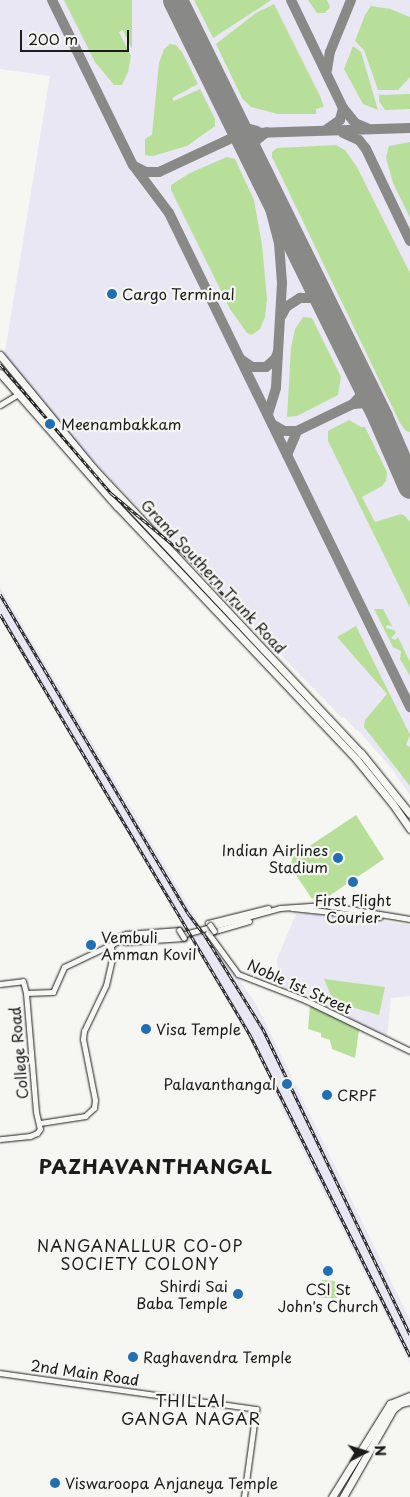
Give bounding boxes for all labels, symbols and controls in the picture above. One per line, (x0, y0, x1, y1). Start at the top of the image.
scale bar (22, 20, 131, 52)
text: 200 m (28, 27, 78, 50)
place label: Cargo Terminal (122, 285, 235, 303)
marker: Cargo Terminal (106, 288, 118, 300)
place label: Meenambakkam (61, 415, 181, 433)
marker: Meenambakkam (43, 417, 57, 431)
street label: Grand Southern Trunk Road (137, 495, 291, 657)
place label: Indian Airlines Stadium (222, 840, 328, 875)
marker: Indian Airlines Stadium (332, 852, 344, 864)
marker: First Flight Courier (347, 876, 359, 888)
place label: First Flight Courier (314, 890, 392, 925)
place label: Vembuli Amman Kovil (101, 927, 196, 962)
marker: Vembuli Amman Kovil (85, 939, 97, 951)
street label: Noble 1st Street (244, 954, 356, 1018)
street label: College Road (5, 1006, 31, 1100)
place label: Visa Temple (156, 1020, 241, 1038)
marker: Visa Temple (140, 1023, 152, 1035)
place label: Palavanthangal (163, 1075, 276, 1093)
marker: Palavanthangal (280, 1077, 294, 1091)
place label: CRPF (337, 1086, 377, 1104)
marker: CRPF (321, 1089, 333, 1101)
district label: PAZHAVANTHANGAL (36, 1154, 276, 1178)
district label: NANGANALLUR CO-OP SOCIETY COLONY (34, 1235, 246, 1273)
marker: CSI St John's Church (322, 1265, 334, 1277)
place label: Shirdi Sai Baba Temple (136, 1276, 228, 1311)
place label: CSI St John's Church (277, 1279, 379, 1314)
marker: Shirdi Sai Baba Temple (232, 1288, 244, 1300)
place label: Raghavendra Temple (143, 1348, 292, 1366)
marker: Raghavendra Temple (127, 1351, 139, 1363)
street label: 2nd Main Road (29, 1355, 141, 1389)
district label: THILLAI GANGA NAGAR (118, 1390, 264, 1428)
north arrow (340, 1427, 390, 1477)
text: N (369, 1444, 391, 1457)
place label: Viswaroopa Anjaneya Temple (65, 1474, 279, 1492)
marker: Viswaroopa Anjaneya Temple (49, 1477, 61, 1489)

